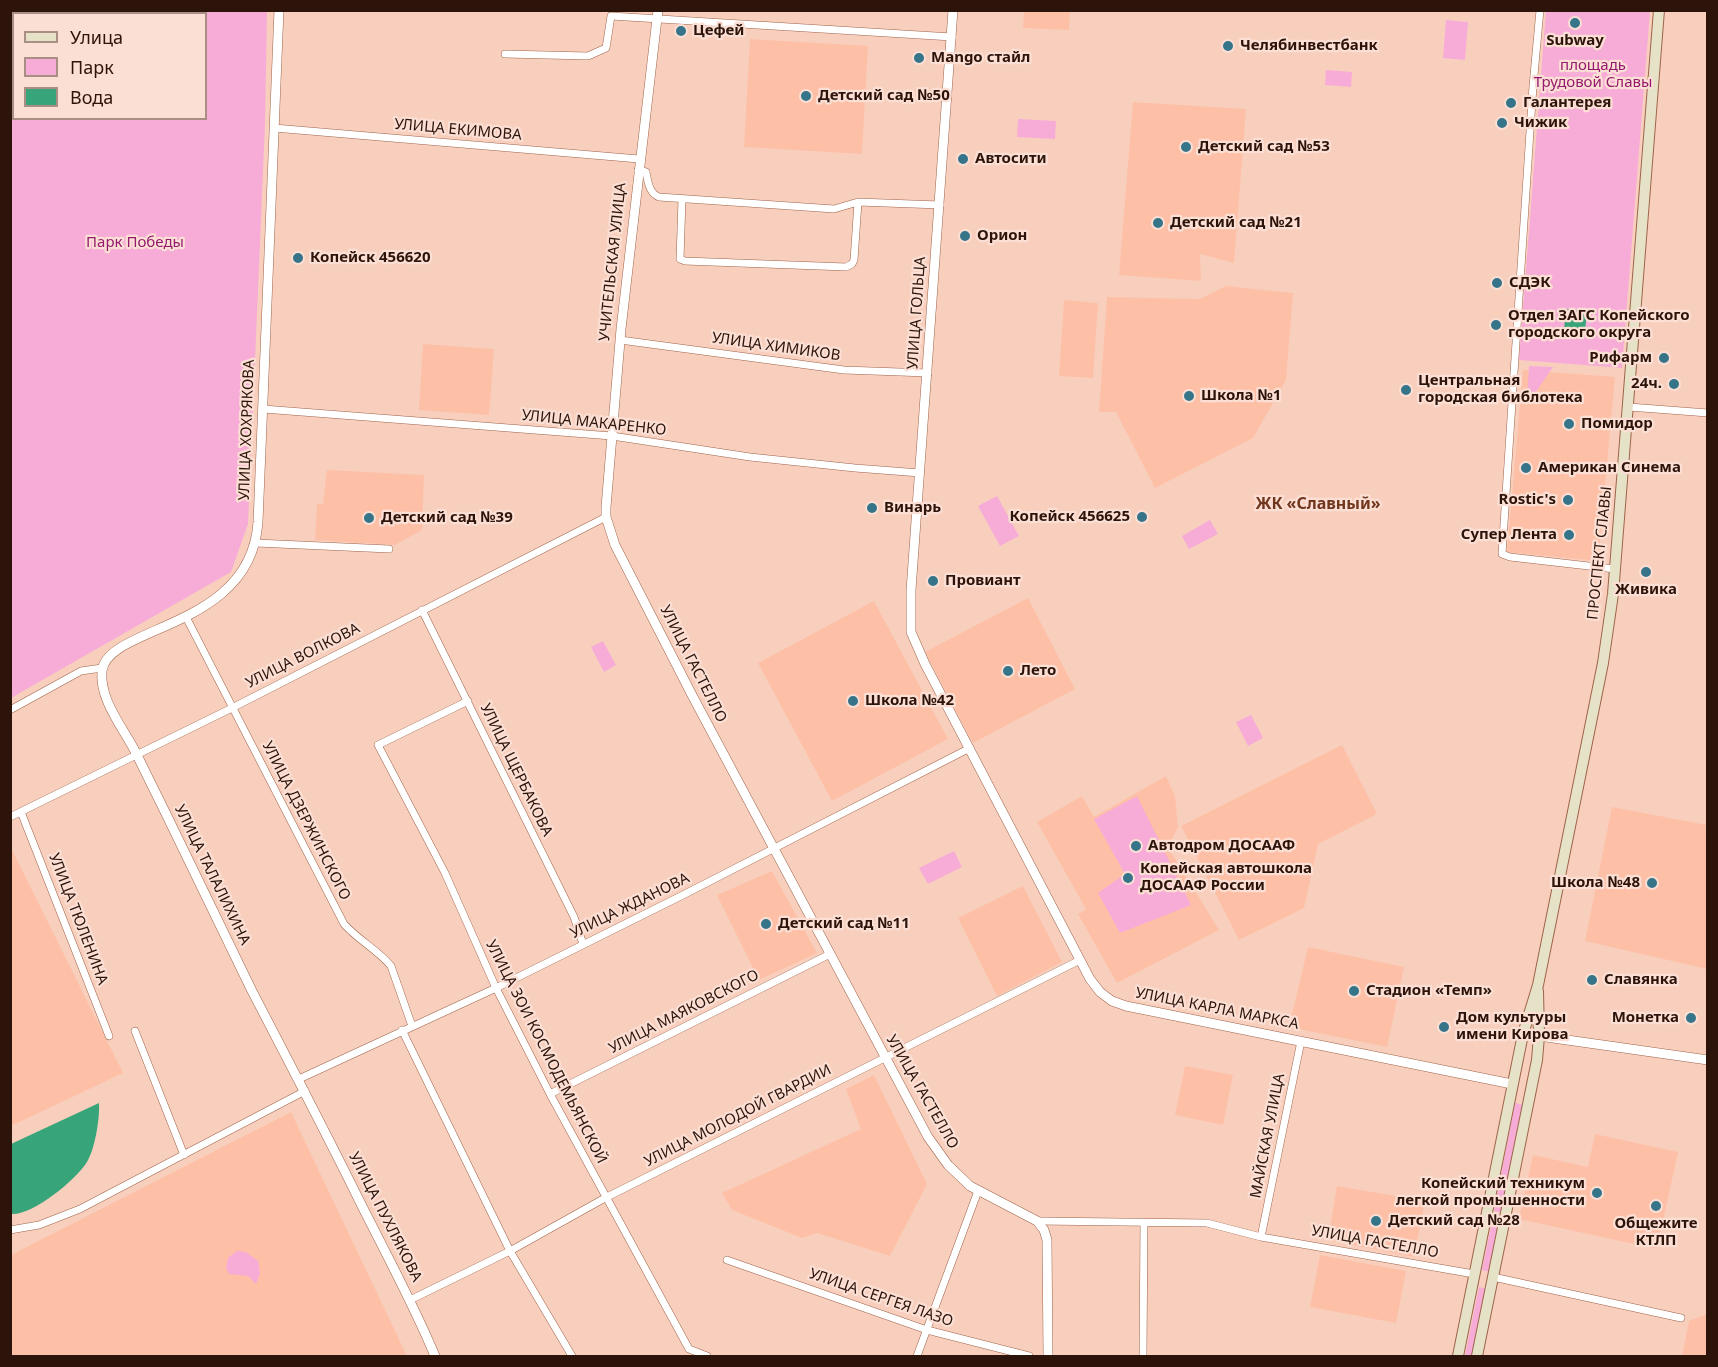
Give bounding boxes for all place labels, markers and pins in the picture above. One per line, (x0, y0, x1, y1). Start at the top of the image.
marker: Subway (1568, 16, 1582, 30)
place label: Цефей (693, 22, 744, 40)
marker: Цефей (674, 24, 688, 38)
place label: Subway (1546, 32, 1604, 50)
place label: Челябинвестбанк (1240, 37, 1378, 55)
marker: Челябинвестбанк (1221, 39, 1235, 53)
place label: Mango стайл (931, 49, 1030, 67)
marker: Mango стайл (912, 51, 926, 65)
place label: Детский сад №50 (818, 87, 950, 105)
marker: Детский сад №50 (799, 89, 813, 103)
place label: Галантерея (1523, 94, 1611, 112)
marker: Галантерея (1504, 96, 1518, 110)
place label: Чижик (1514, 114, 1567, 132)
marker: Чижик (1495, 116, 1509, 130)
place label: Детский сад №53 (1198, 138, 1330, 156)
marker: Детский сад №53 (1179, 140, 1193, 154)
place label: Автосити (975, 150, 1047, 168)
marker: Автосити (956, 152, 970, 166)
place label: Детский сад №21 (1170, 214, 1302, 232)
marker: Детский сад №21 (1151, 216, 1165, 230)
place label: Орион (977, 227, 1027, 245)
marker: Орион (958, 229, 972, 243)
place label: Копейск 456620 (310, 249, 431, 267)
marker: Копейск 456620 (291, 251, 305, 265)
place label: СДЭК (1509, 274, 1551, 292)
marker: СДЭК (1490, 276, 1504, 290)
place label: Отдел ЗАГС Копейского городского округа (1508, 307, 1690, 342)
marker: Отдел ЗАГС Копейского городского округа (1489, 318, 1503, 332)
place label: Рифарм (1589, 349, 1652, 367)
marker: Рифарм (1657, 351, 1671, 365)
place label: Центральная городская библотека (1418, 372, 1583, 407)
place label: 24ч. (1631, 375, 1662, 393)
marker: 24ч. (1667, 377, 1681, 391)
marker: Центральная городская библотека (1399, 383, 1413, 397)
place label: Школа №1 (1201, 387, 1281, 405)
marker: Школа №1 (1182, 389, 1196, 403)
place label: Помидор (1581, 415, 1653, 433)
marker: Помидор (1562, 417, 1576, 431)
place label: Американ Синема (1538, 459, 1681, 477)
marker: Американ Синема (1519, 461, 1533, 475)
place label: Rostiс's (1499, 491, 1556, 509)
marker: Rostiс's (1561, 493, 1575, 507)
place label: Винарь (884, 499, 941, 517)
marker: Винарь (865, 501, 879, 515)
place label: Копейск 456625 (1009, 508, 1130, 526)
place label: Детский сад №39 (381, 509, 513, 527)
marker: Копейск 456625 (1135, 510, 1149, 524)
marker: Детский сад №39 (362, 511, 376, 525)
place label: Супер Лента (1461, 526, 1557, 544)
marker: Супер Лента (1562, 528, 1576, 542)
marker: Живика (1639, 565, 1653, 579)
place label: Провиант (945, 572, 1021, 590)
marker: Провиант (926, 574, 940, 588)
place label: Живика (1615, 581, 1677, 599)
place label: Лето (1020, 662, 1056, 680)
marker: Лето (1001, 664, 1015, 678)
place label: Школа №42 (865, 692, 954, 710)
marker: Школа №42 (846, 694, 860, 708)
place label: Автодром ДОСААФ (1148, 837, 1295, 855)
marker: Автодром ДОСААФ (1129, 839, 1143, 853)
place label: Копейская автошкола ДОСААФ России (1140, 860, 1312, 895)
marker: Копейская автошкола ДОСААФ России (1121, 871, 1135, 885)
place label: Школа №48 (1551, 874, 1640, 892)
marker: Школа №48 (1645, 876, 1659, 890)
place label: Детский сад №11 (778, 915, 910, 933)
marker: Детский сад №11 (759, 917, 773, 931)
place label: Славянка (1604, 971, 1678, 989)
marker: Славянка (1585, 973, 1599, 987)
place label: Стадион «Темп» (1366, 982, 1492, 1000)
marker: Стадион «Темп» (1347, 984, 1361, 998)
place label: Дом культуры имени Кирова (1456, 1009, 1568, 1044)
place label: Монетка (1612, 1009, 1679, 1027)
marker: Монетка (1684, 1011, 1698, 1025)
marker: Дом культуры имени Кирова (1437, 1020, 1451, 1034)
place label: Копейский техникум легкой промышенности (1396, 1175, 1585, 1210)
marker: Копейский техникум легкой промышенности (1590, 1186, 1604, 1200)
marker: Общежите КТЛП (1649, 1199, 1663, 1213)
place label: Детский сад №28 (1388, 1212, 1520, 1230)
marker: Детский сад №28 (1369, 1214, 1383, 1228)
place label: Общежите КТЛП (1614, 1215, 1698, 1250)

